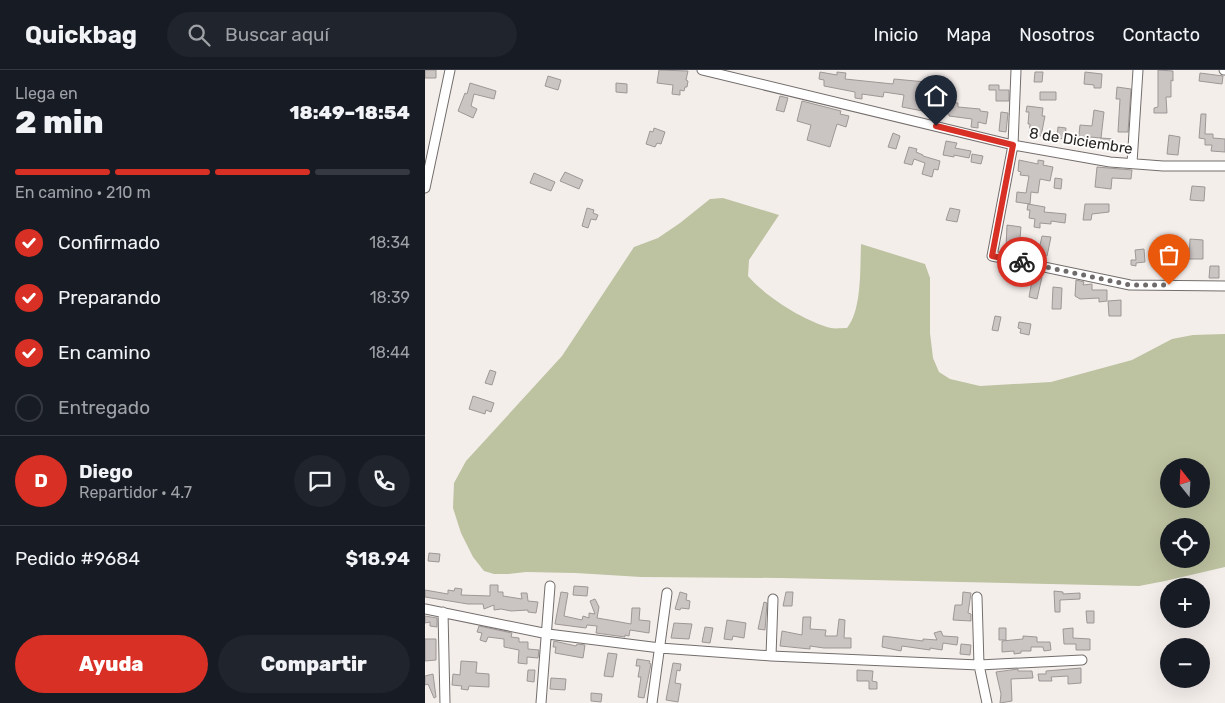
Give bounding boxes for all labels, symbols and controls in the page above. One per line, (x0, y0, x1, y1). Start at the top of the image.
search box (167, 12, 517, 57)
text: Quickbag (25, 21, 137, 49)
icon: search (185, 21, 213, 49)
text: Buscar aquí (225, 23, 329, 46)
text: Inicio (873, 24, 918, 46)
text: Mapa (946, 24, 991, 46)
text: Nosotros (1019, 24, 1095, 46)
text: Contacto (1123, 24, 1200, 46)
pin (915, 75, 957, 126)
icon: home (922, 82, 950, 110)
text: Llega en (15, 84, 78, 103)
text: 18:49–18:54 (290, 101, 410, 124)
text: 2 min (15, 103, 104, 141)
street label: 8 de Diciembre (1028, 124, 1134, 158)
text: En camino · 210 m (15, 183, 151, 202)
icon: check (15, 229, 43, 257)
text: Confirmado (58, 231, 160, 254)
text: 18:34 (369, 233, 410, 252)
pin (1148, 234, 1190, 285)
courier (997, 237, 1047, 287)
icon: bag (1155, 241, 1183, 269)
icon: bike (1008, 248, 1036, 276)
icon: check (15, 284, 43, 312)
text: Preparando (58, 286, 161, 309)
text: 18:39 (370, 288, 410, 307)
icon: check (15, 339, 43, 367)
text: En camino (58, 341, 151, 364)
text: 18:44 (369, 343, 410, 362)
text: Entregado (58, 396, 150, 419)
button: chat (294, 455, 346, 507)
button: phone (358, 455, 410, 507)
north arrow (1160, 458, 1210, 508)
map controls (1160, 458, 1210, 688)
text: Diego (79, 460, 133, 483)
text: D (34, 469, 48, 492)
text: Repartidor · 4.7 (79, 483, 192, 502)
button: locate (1160, 518, 1210, 568)
text: Pedido #9684 (15, 547, 140, 570)
text: $18.94 (345, 547, 410, 570)
button: + (1160, 578, 1210, 628)
button: Ayuda (15, 635, 208, 693)
button: Compartir (218, 635, 410, 693)
button: − (1160, 638, 1210, 688)

